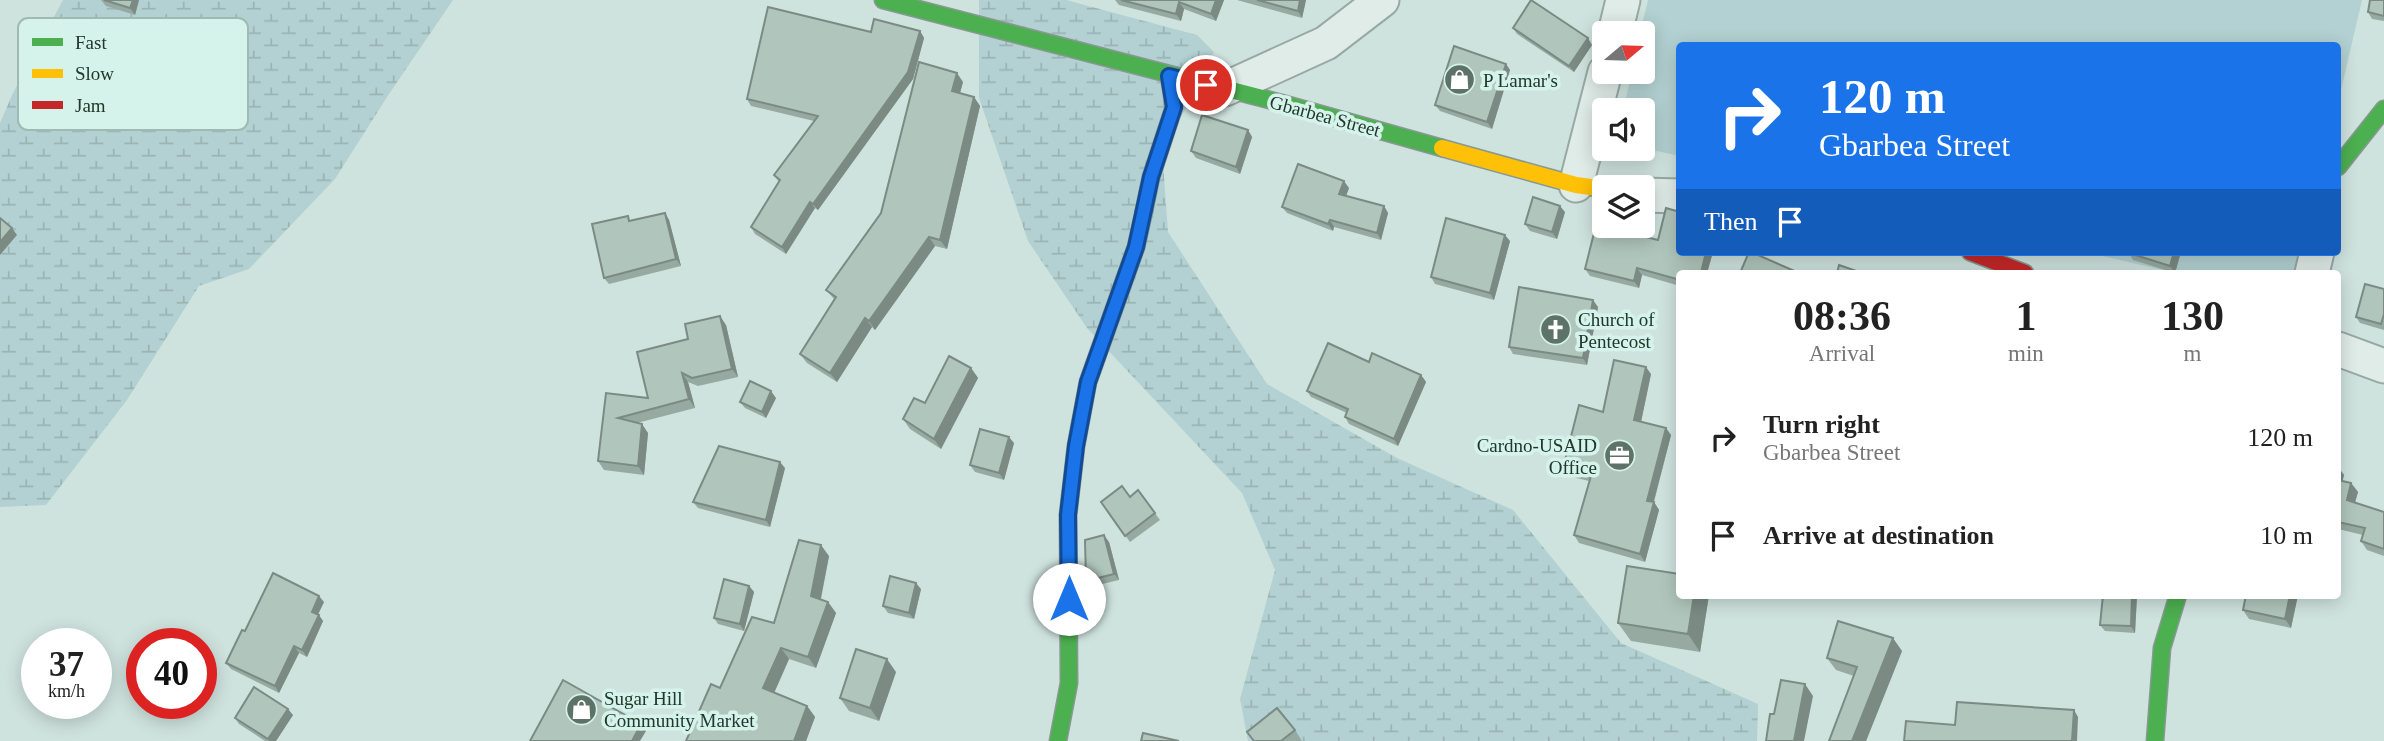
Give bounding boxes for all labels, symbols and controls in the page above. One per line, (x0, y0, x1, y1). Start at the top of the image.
legend (18, 18, 248, 130)
north arrow (1592, 21, 1656, 84)
map controls (1592, 21, 1655, 238)
text: Fast (75, 32, 107, 53)
pin (1176, 55, 1236, 115)
text: Slow (75, 63, 114, 84)
shop icon: P Lamar's (1443, 63, 1477, 97)
icon: arrive (1187, 66, 1225, 104)
text: 120 m (1819, 69, 1946, 124)
place label: P Lamar's (1483, 70, 1558, 91)
icon: right (1704, 70, 1795, 161)
street label: Gbarbea Street (1268, 91, 1383, 141)
text: Jam (75, 95, 106, 116)
button: sound (1592, 98, 1655, 161)
text: Gbarbea Street (1819, 127, 2010, 163)
button: layers (1592, 175, 1655, 238)
icon: arrive (1771, 203, 1809, 241)
text: Then (1704, 207, 1757, 236)
text: 08:36 (1793, 293, 1891, 339)
text: 1 (2015, 293, 2036, 339)
text: 130 (2161, 293, 2224, 339)
place label: Church of Pentecost (1578, 309, 1655, 352)
church icon: Church of Pentecost (1538, 313, 1572, 347)
text: Arrival (1809, 341, 1875, 366)
text: min (2008, 341, 2044, 366)
text: m (2183, 341, 2201, 366)
text: Turn right (1763, 410, 1880, 439)
icon: right (1704, 419, 1742, 457)
text: 120 m (2247, 423, 2313, 452)
place label: Cardno-USAID Office (1477, 435, 1597, 478)
office icon: Cardno-USAID Office (1603, 439, 1637, 473)
text: Gbarbea Street (1763, 440, 1900, 465)
icon: arrive (1704, 517, 1742, 555)
text: Arrive at destination (1763, 521, 1994, 550)
text: 10 m (2260, 521, 2313, 550)
position arrow (1032, 562, 1106, 636)
speed limit sign: 40 (126, 628, 217, 719)
text: 37 (49, 645, 84, 684)
text: km/h (48, 681, 85, 701)
place label: Sugar Hill Community Market (604, 688, 755, 731)
shop icon: Sugar Hill Community Market (564, 692, 598, 726)

